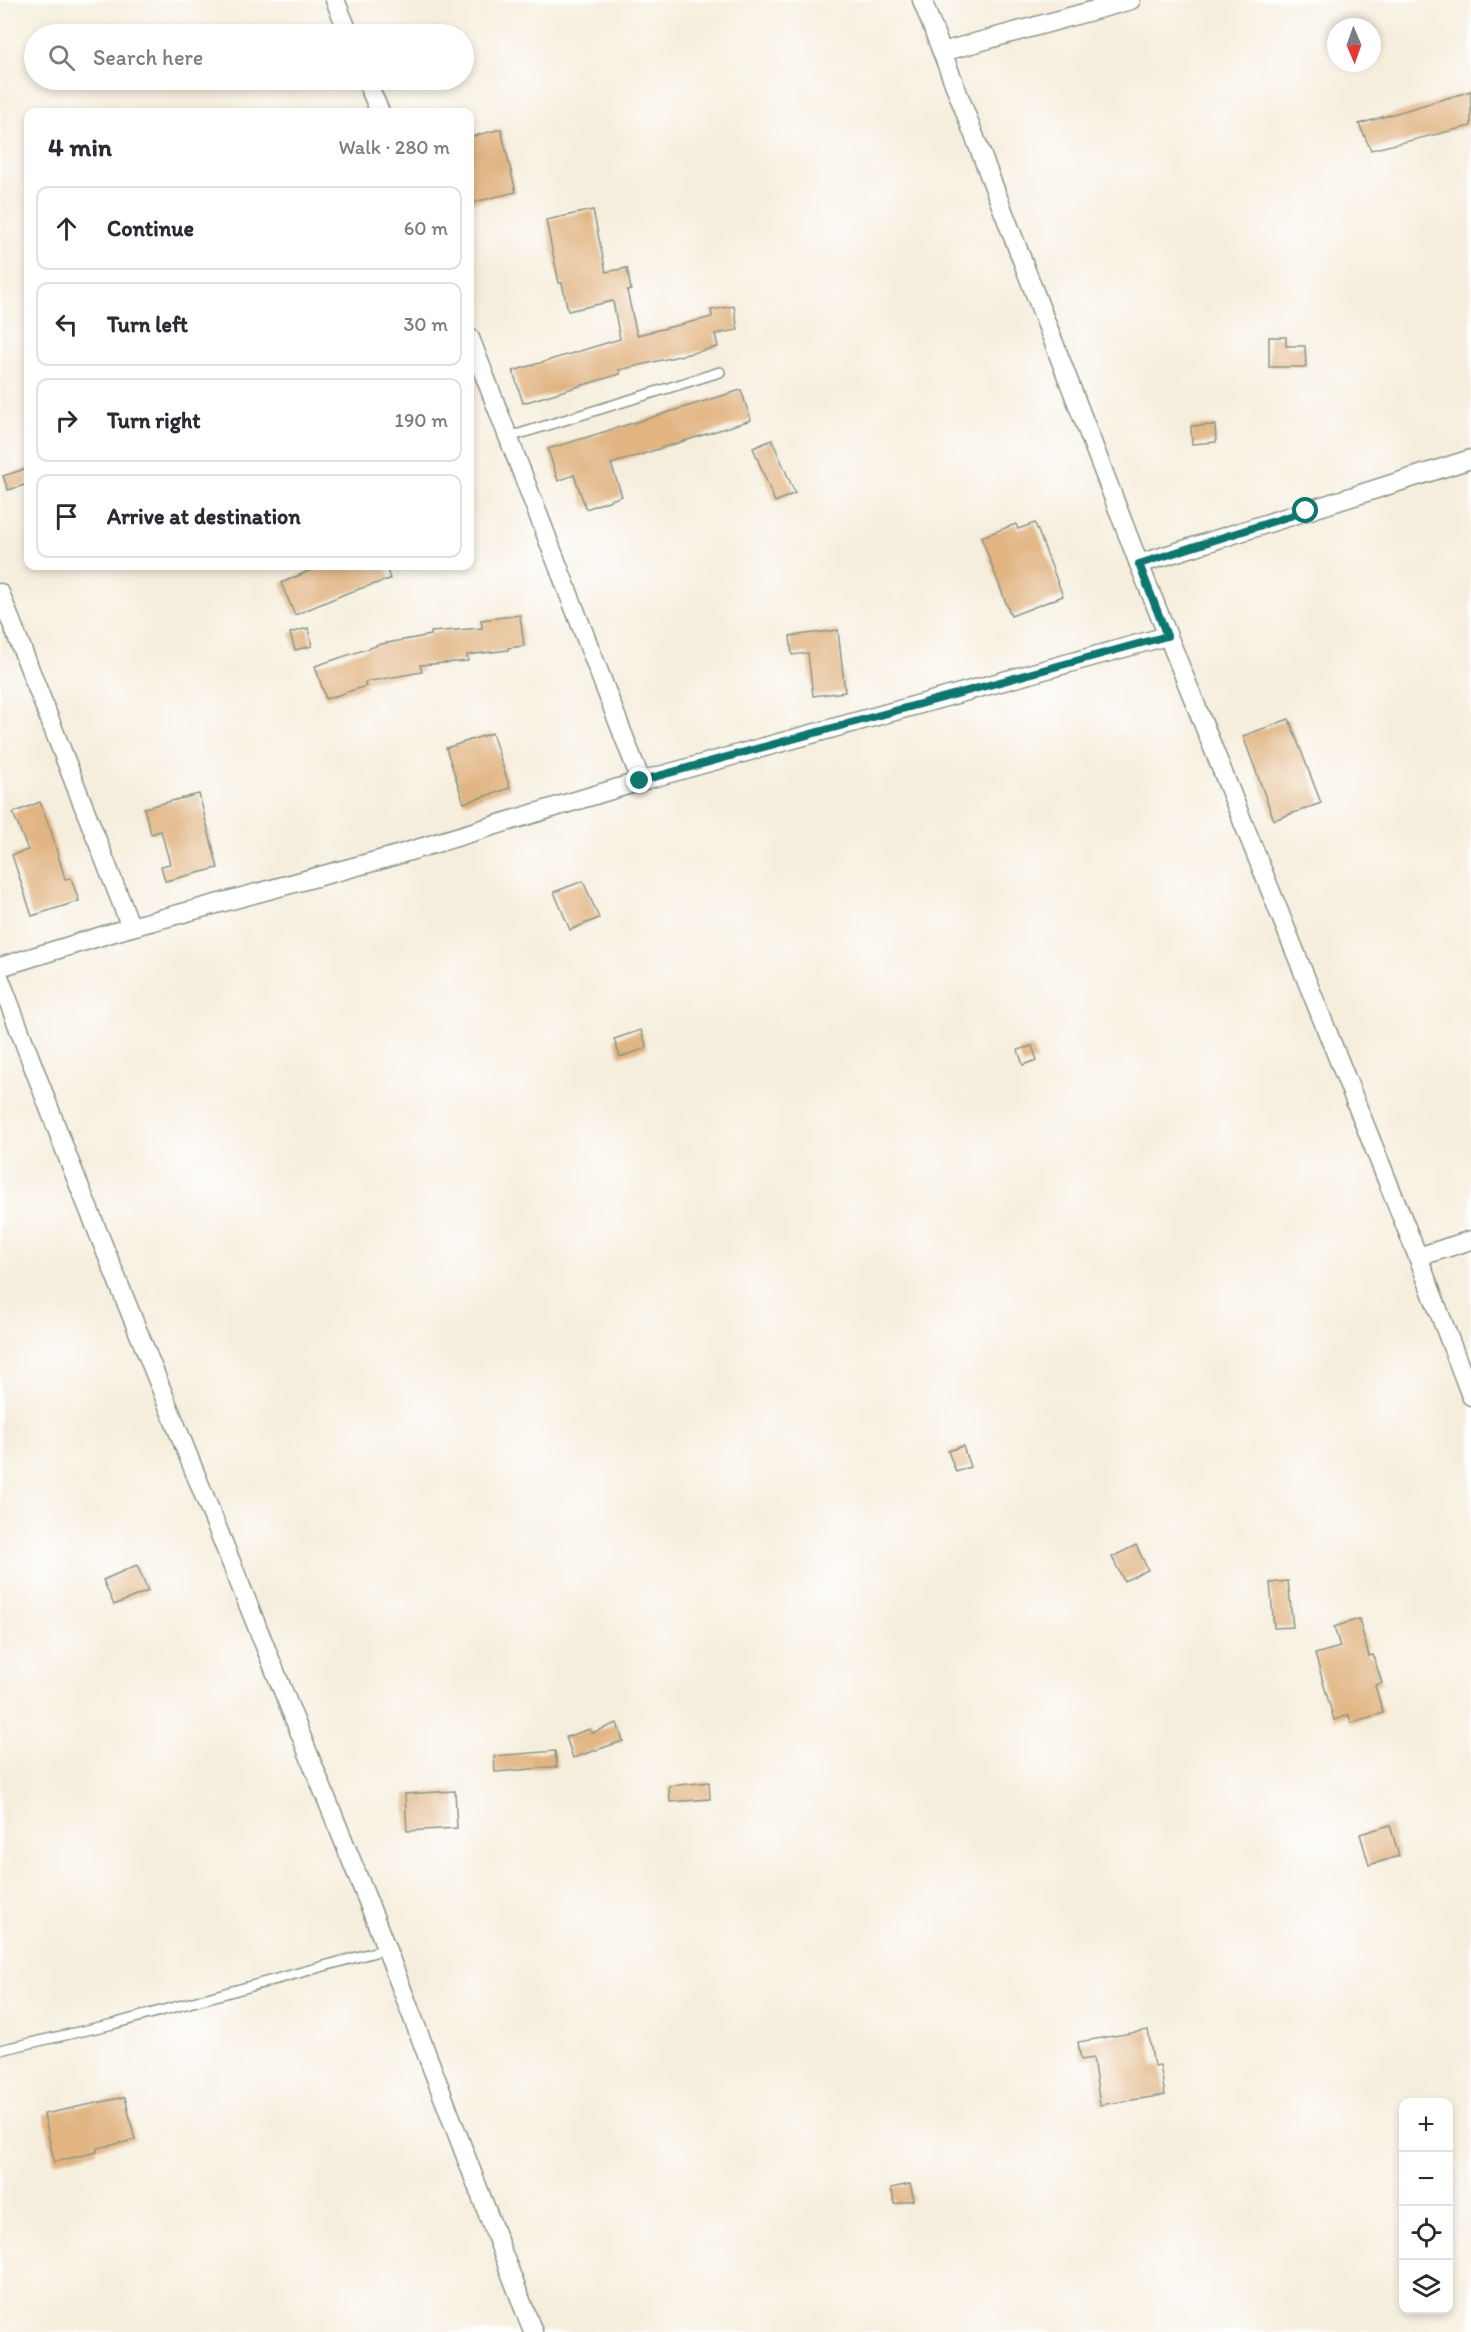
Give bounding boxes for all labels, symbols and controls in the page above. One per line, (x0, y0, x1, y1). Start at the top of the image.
north arrow (1327, 18, 1381, 72)
search box (24, 24, 474, 90)
icon: search (45, 41, 78, 74)
text: Search here (93, 44, 203, 71)
text: 4 min (48, 131, 112, 163)
text: Walk · 280 m (338, 135, 450, 159)
icon: ahead (50, 212, 83, 245)
text: Continue (107, 215, 194, 242)
text: 60 m (404, 216, 448, 240)
icon: left (50, 308, 83, 341)
text: Turn left (107, 311, 188, 338)
text: 30 m (403, 312, 448, 336)
icon: right (50, 404, 83, 437)
text: Turn right (107, 407, 201, 434)
text: 190 m (395, 408, 448, 432)
route start (1292, 497, 1318, 523)
icon: arrive (50, 500, 83, 533)
text: Arrive at destination (107, 503, 301, 530)
route end (626, 767, 652, 793)
map controls (1399, 2098, 1453, 2314)
button: + (1399, 2098, 1453, 2152)
button: − (1399, 2152, 1453, 2206)
button: locate (1399, 2206, 1453, 2260)
button: layers (1399, 2260, 1453, 2314)

